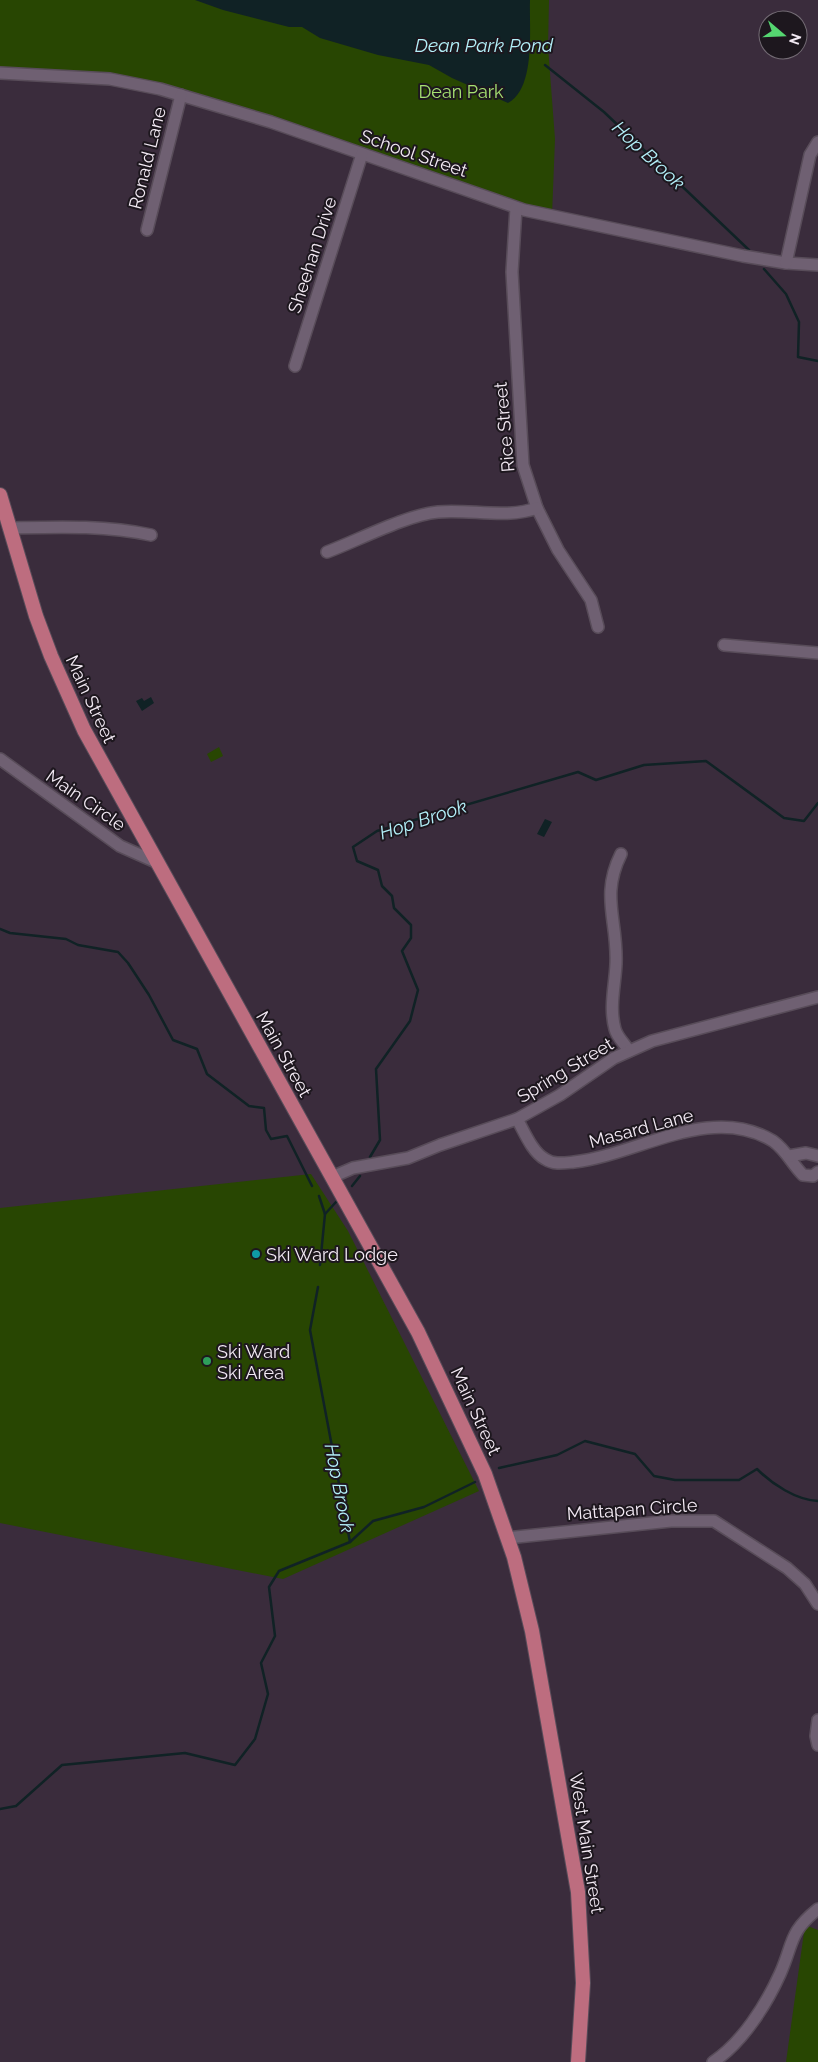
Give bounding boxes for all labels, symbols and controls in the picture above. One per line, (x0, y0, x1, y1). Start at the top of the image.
north arrow (758, 10, 808, 60)
text: N (786, 32, 805, 47)
water label: Dean Park Pond (415, 34, 554, 56)
park label: Dean Park (418, 81, 504, 102)
street label: Ronald Lane (124, 104, 170, 211)
water label: Hop Brook (608, 116, 690, 194)
street label: School Street (358, 125, 470, 181)
street label: Sheehan Drive (283, 194, 341, 316)
street label: Rice Street (490, 381, 518, 473)
street label: Main Street (62, 652, 120, 746)
street label: Main Circle (42, 765, 130, 835)
water label: Hop Brook (377, 795, 469, 843)
street label: Main Street (252, 1008, 316, 1100)
street label: Spring Street (513, 1033, 617, 1107)
street label: Masard Lane (586, 1104, 696, 1152)
place label: Ski Ward Lodge (266, 1244, 398, 1265)
marker: Ski Ward Lodge (250, 1248, 262, 1260)
place label: Ski Ward Ski Area (217, 1341, 290, 1383)
marker: Ski Ward Ski Area (201, 1355, 213, 1367)
street label: Main Street (447, 1364, 505, 1458)
water label: Hop Brook (321, 1441, 359, 1535)
street label: Mattapan Circle (566, 1494, 698, 1524)
street label: West Main Street (566, 1771, 608, 1915)

